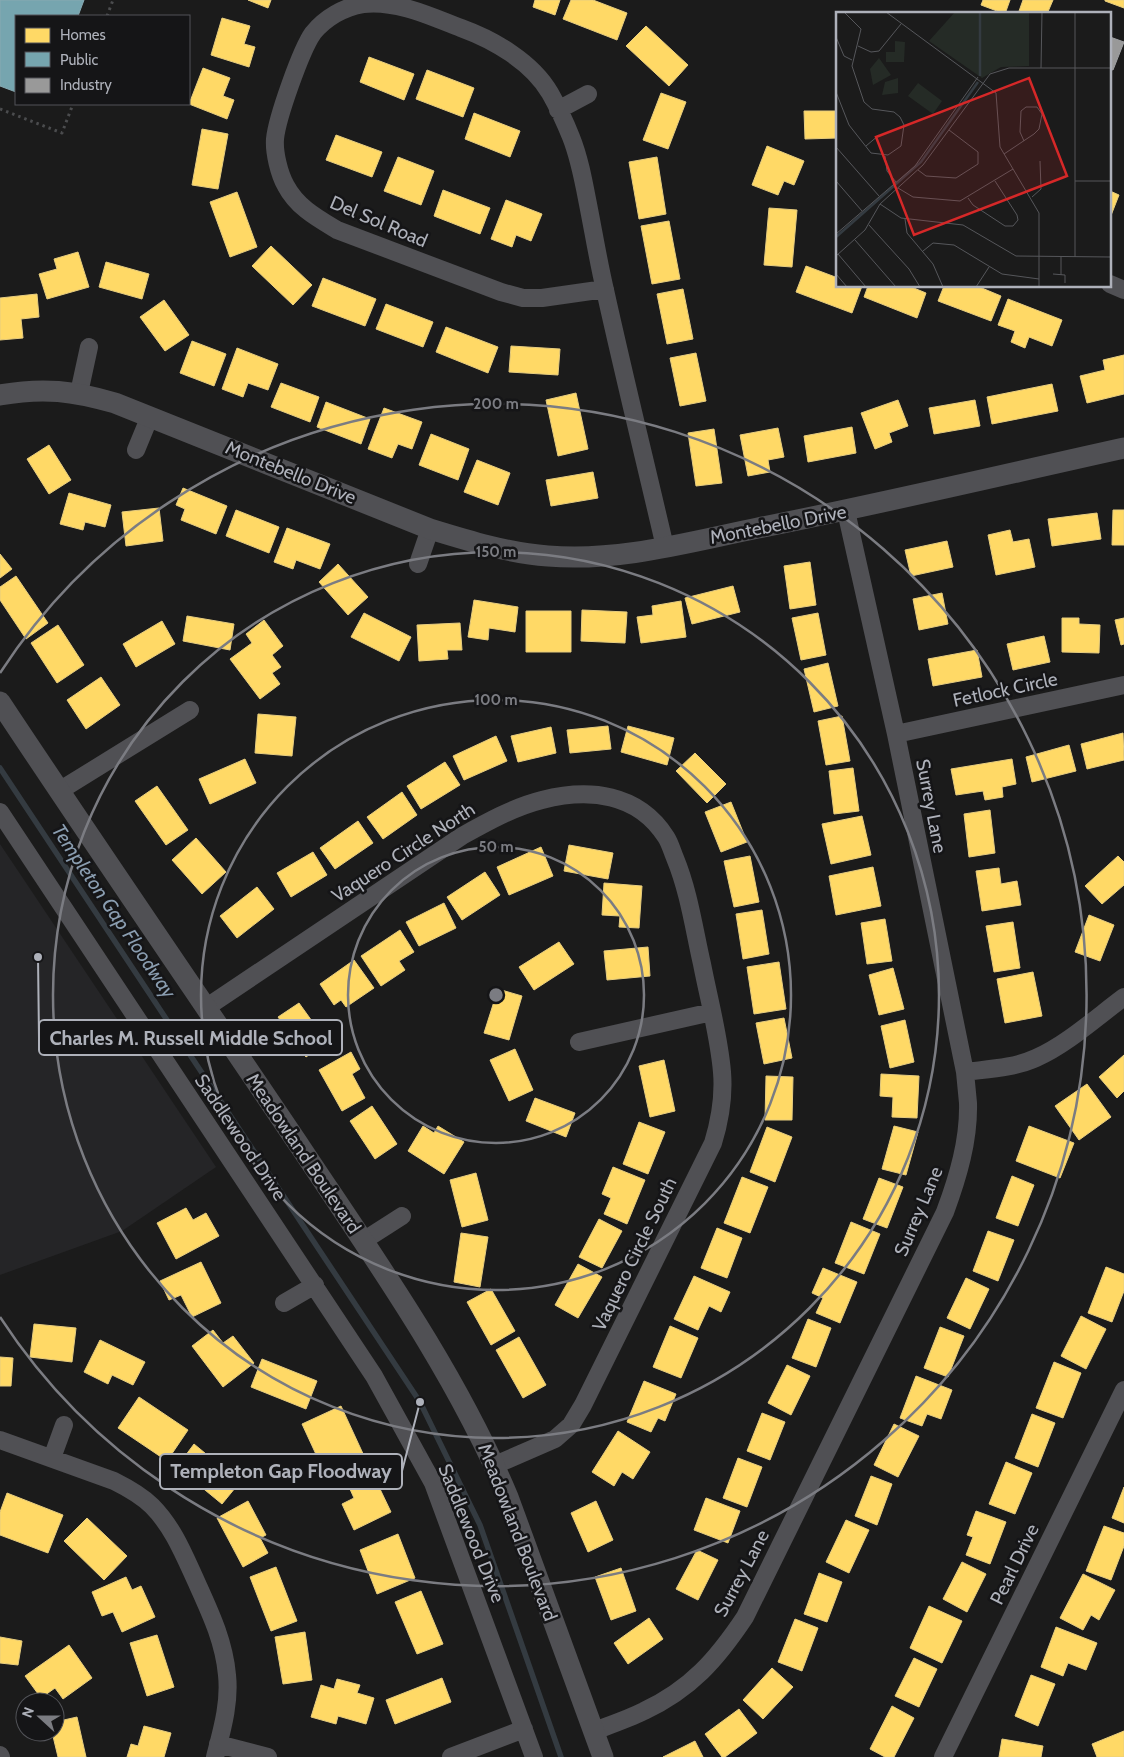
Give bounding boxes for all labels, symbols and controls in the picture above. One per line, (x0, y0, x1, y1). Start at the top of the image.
inset map (836, 12, 1112, 288)
legend (15, 15, 190, 105)
text: Homes (60, 26, 106, 44)
text: Public (60, 51, 98, 69)
text: Industry (60, 76, 112, 94)
street label: Del Sol Road (327, 191, 431, 252)
text: 200 m (473, 395, 519, 413)
street label: Montebello Drive (222, 436, 360, 509)
street label: Montebello Drive (708, 500, 849, 549)
text: 150 m (476, 543, 516, 561)
street label: Fetlock Circle (951, 667, 1060, 712)
text: 100 m (474, 691, 518, 709)
street label: Surrey Lane (911, 757, 952, 855)
street label: Vaquero Circle North (327, 798, 479, 907)
water label: Templeton Gap Floodway (47, 819, 182, 1003)
text: 50 m (478, 838, 514, 856)
centre of rings (487, 986, 505, 1004)
callout: Charles M. Russell Middle School (39, 1020, 342, 1055)
text: Charles M. Russell Middle School (49, 1026, 333, 1050)
street label: Meadowland Boulevard (241, 1069, 366, 1238)
street label: Saddlewood Drive (190, 1070, 291, 1205)
street label: Surrey Lane (889, 1163, 948, 1260)
street label: Vaquero Circle South (587, 1174, 682, 1335)
street label: Meadowland Boulevard (473, 1440, 562, 1624)
callout: Templeton Gap Floodway (160, 1454, 402, 1489)
text: Templeton Gap Floodway (170, 1459, 392, 1483)
street label: Saddlewood Drive (433, 1461, 510, 1606)
street label: Pearl Drive (985, 1520, 1044, 1608)
street label: Surrey Lane (709, 1526, 774, 1621)
north arrow (15, 1692, 65, 1742)
text: N (18, 1704, 38, 1720)

